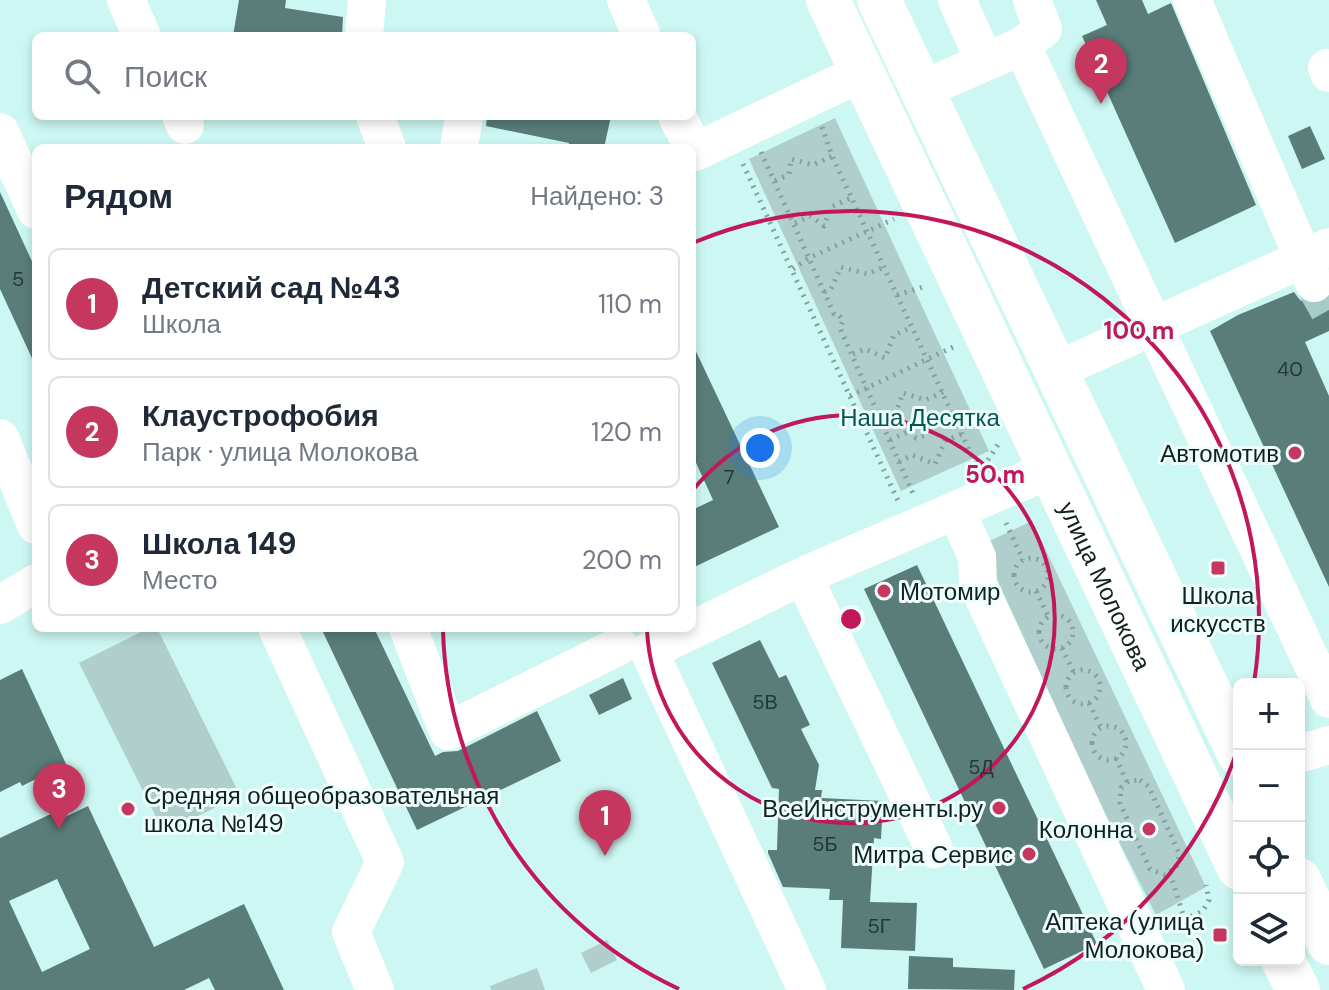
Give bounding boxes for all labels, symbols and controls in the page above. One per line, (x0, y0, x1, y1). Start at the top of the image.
search box (32, 32, 696, 120)
pin: 2 (1075, 38, 1127, 104)
icon: search (60, 54, 104, 98)
text: Поиск (124, 57, 207, 96)
text: Рядом (64, 174, 173, 219)
text: Найдено: 3 (530, 179, 664, 213)
house number: 5 (12, 266, 24, 292)
text: Детский сад №43 (142, 268, 401, 307)
text: 1 (87, 287, 97, 321)
text: 110 m (598, 287, 662, 321)
text: Школа (142, 307, 221, 341)
text: 100 m (1104, 315, 1174, 346)
house number: 40 (1277, 356, 1303, 382)
text: Клаустрофобия (142, 396, 379, 435)
park label: Наша Десятка (840, 402, 1000, 433)
text: 2 (84, 415, 100, 449)
text: 120 m (591, 415, 662, 449)
your location (740, 428, 780, 468)
text: Парк · улица Молокова (142, 435, 418, 469)
place label: Автомотив (1160, 438, 1279, 469)
marker: Автомотив (1286, 444, 1304, 462)
text: 50 m (965, 459, 1025, 490)
house number: 7 (724, 464, 734, 490)
street label: улица Молокова (1052, 496, 1159, 676)
text: Школа 149 (142, 524, 297, 563)
text: 3 (84, 543, 100, 577)
text: 200 m (582, 543, 662, 577)
marker: Школа искусств (1209, 559, 1227, 577)
text: Место (142, 563, 218, 597)
place label: Мотомир (900, 576, 1000, 607)
place label: Школа искусств (1170, 580, 1266, 639)
marker: Мотомир (875, 582, 893, 600)
centre of rings (837, 605, 865, 633)
map controls (1233, 678, 1305, 966)
button: + (1233, 678, 1305, 750)
house number: 5В (752, 689, 778, 715)
button: − (1233, 750, 1305, 822)
house number: 5Д (968, 754, 994, 780)
pin: 3 (33, 763, 85, 829)
place label: Средняя общеобразовательная школа №149 (144, 780, 499, 839)
pin: 1 (579, 790, 631, 856)
place label: ВсеИнструменты.ру (762, 793, 983, 824)
marker: ВсеИнструменты.ру (990, 799, 1008, 817)
marker: Средняя общеобразовательная школа №149 (119, 800, 137, 818)
place label: Колонна (1039, 814, 1134, 845)
marker: Колонна (1140, 820, 1158, 838)
button: locate (1233, 822, 1305, 894)
house number: 5Б (812, 831, 838, 857)
place label: Митра Сервис (853, 839, 1013, 870)
marker: Митра Сервис (1020, 845, 1038, 863)
button: layers (1233, 894, 1305, 966)
place label: Аптека (улица Молокова) (1045, 906, 1205, 965)
house number: 5Г (867, 913, 891, 939)
marker: Аптека (улица Молокова) (1211, 926, 1229, 944)

